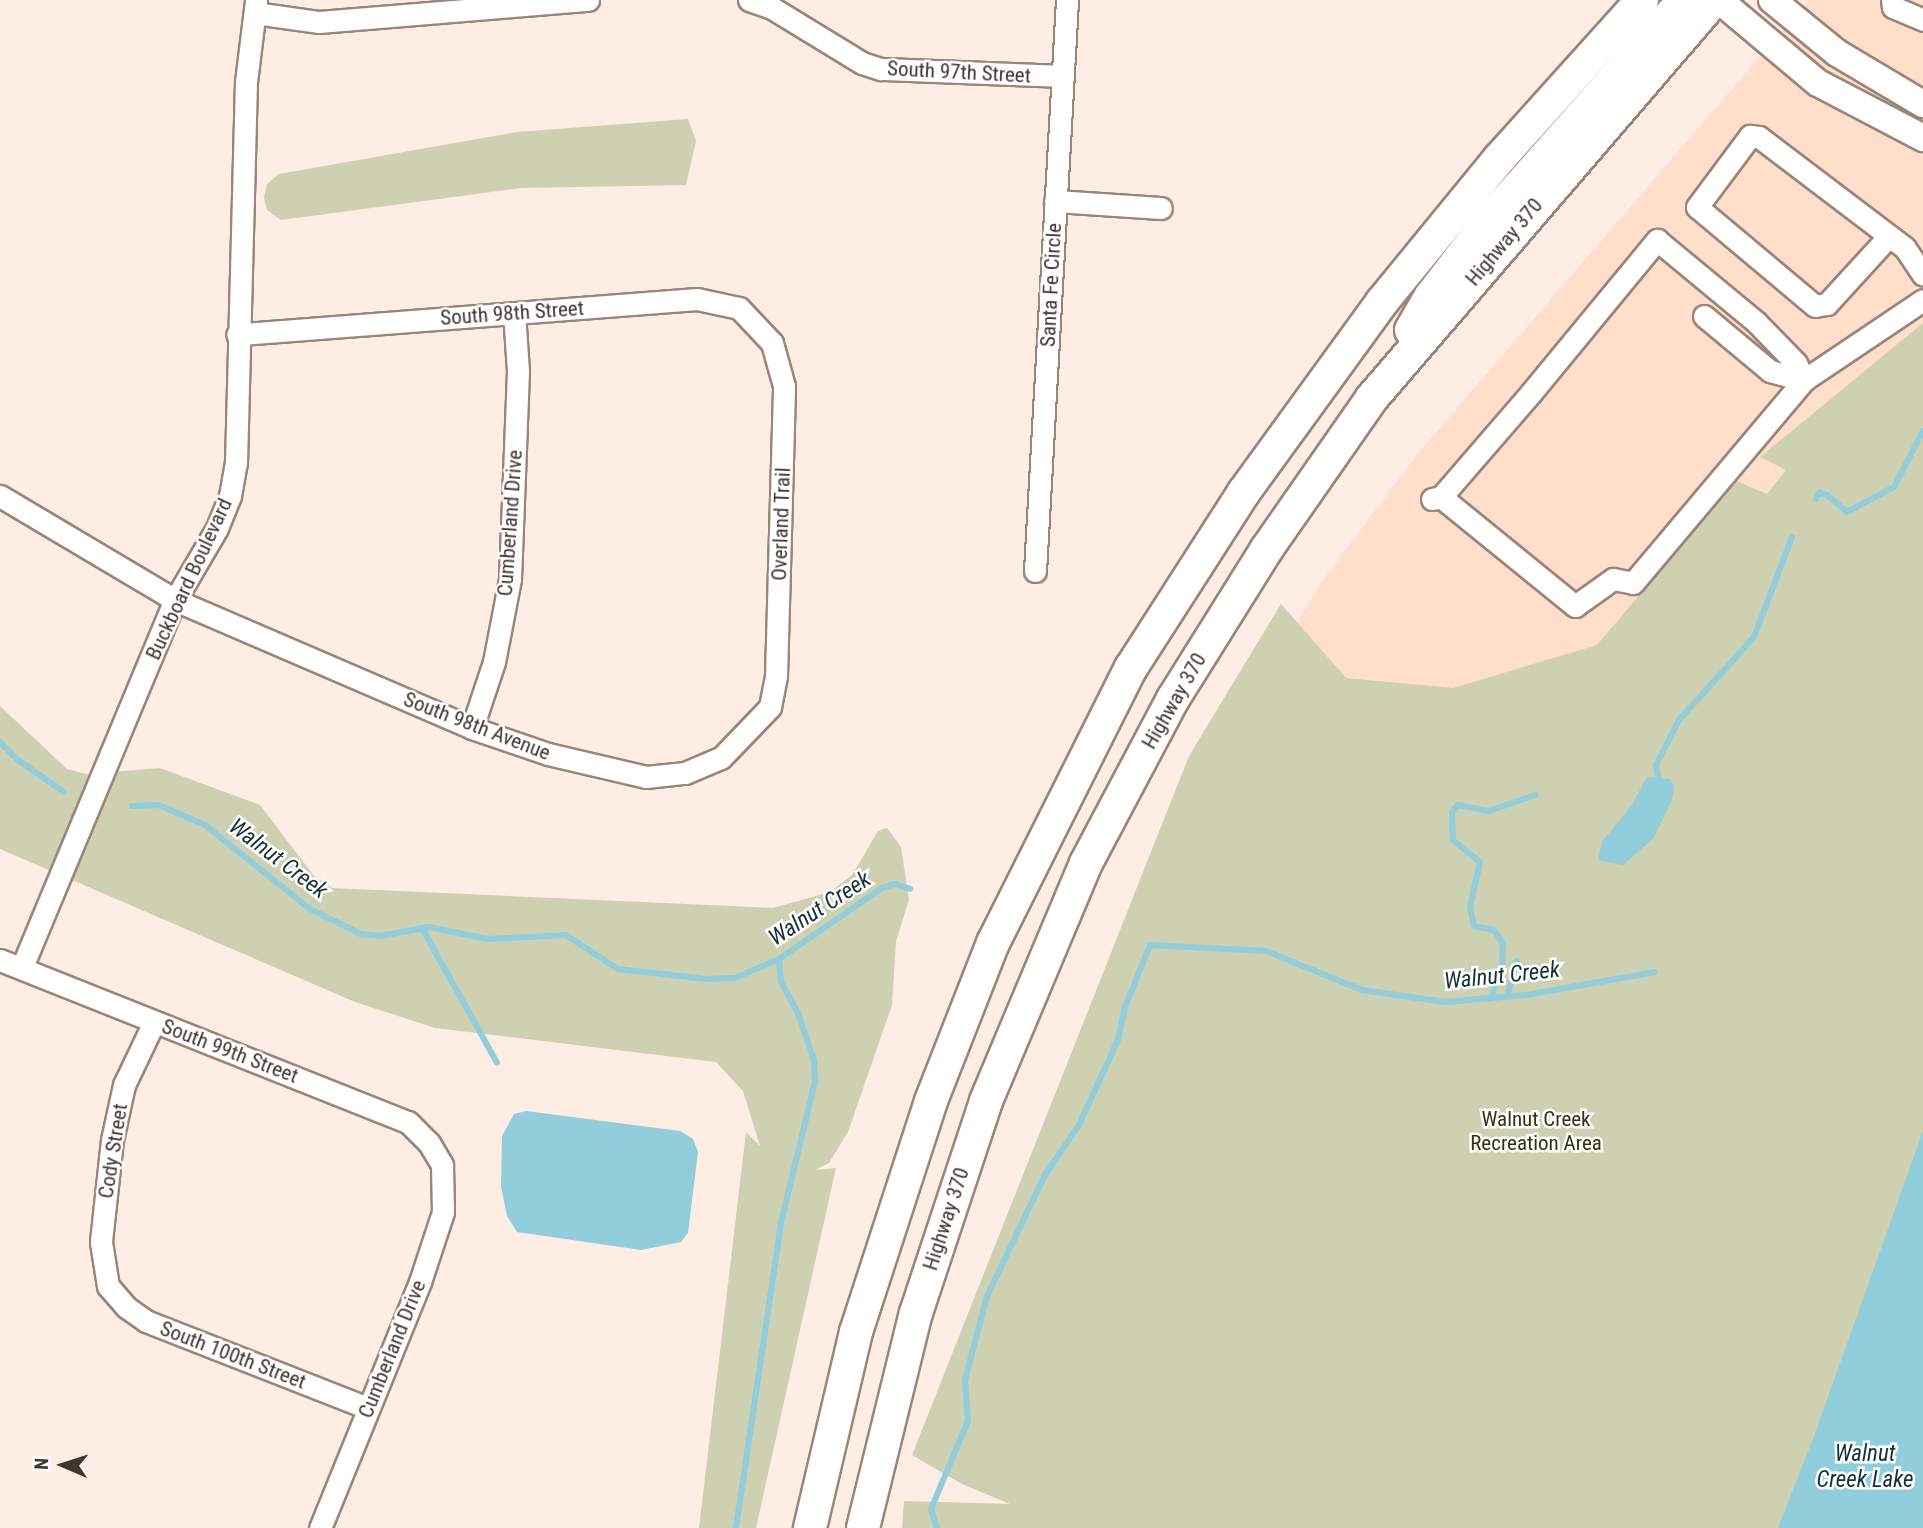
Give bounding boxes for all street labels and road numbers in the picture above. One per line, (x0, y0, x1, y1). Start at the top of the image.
street label: South 97th Street (887, 56, 1031, 88)
street label: Highway 370 (1460, 193, 1548, 291)
street label: Santa Fe Circle (1035, 222, 1067, 348)
street label: South 98th Street (439, 295, 585, 331)
street label: Cumberland Drive (492, 449, 528, 597)
street label: Overland Trail (766, 467, 796, 581)
street label: Buckboard Boulevard (141, 494, 237, 664)
street label: Highway 370 (1136, 649, 1212, 753)
street label: South 98th Avenue (400, 686, 554, 766)
street label: South 99th Street (158, 1013, 302, 1089)
street label: Cody Street (93, 1102, 133, 1200)
street label: Highway 370 (918, 1164, 974, 1274)
street label: Cumberland Drive (353, 1276, 431, 1422)
street label: South 100th Street (156, 1316, 310, 1394)

